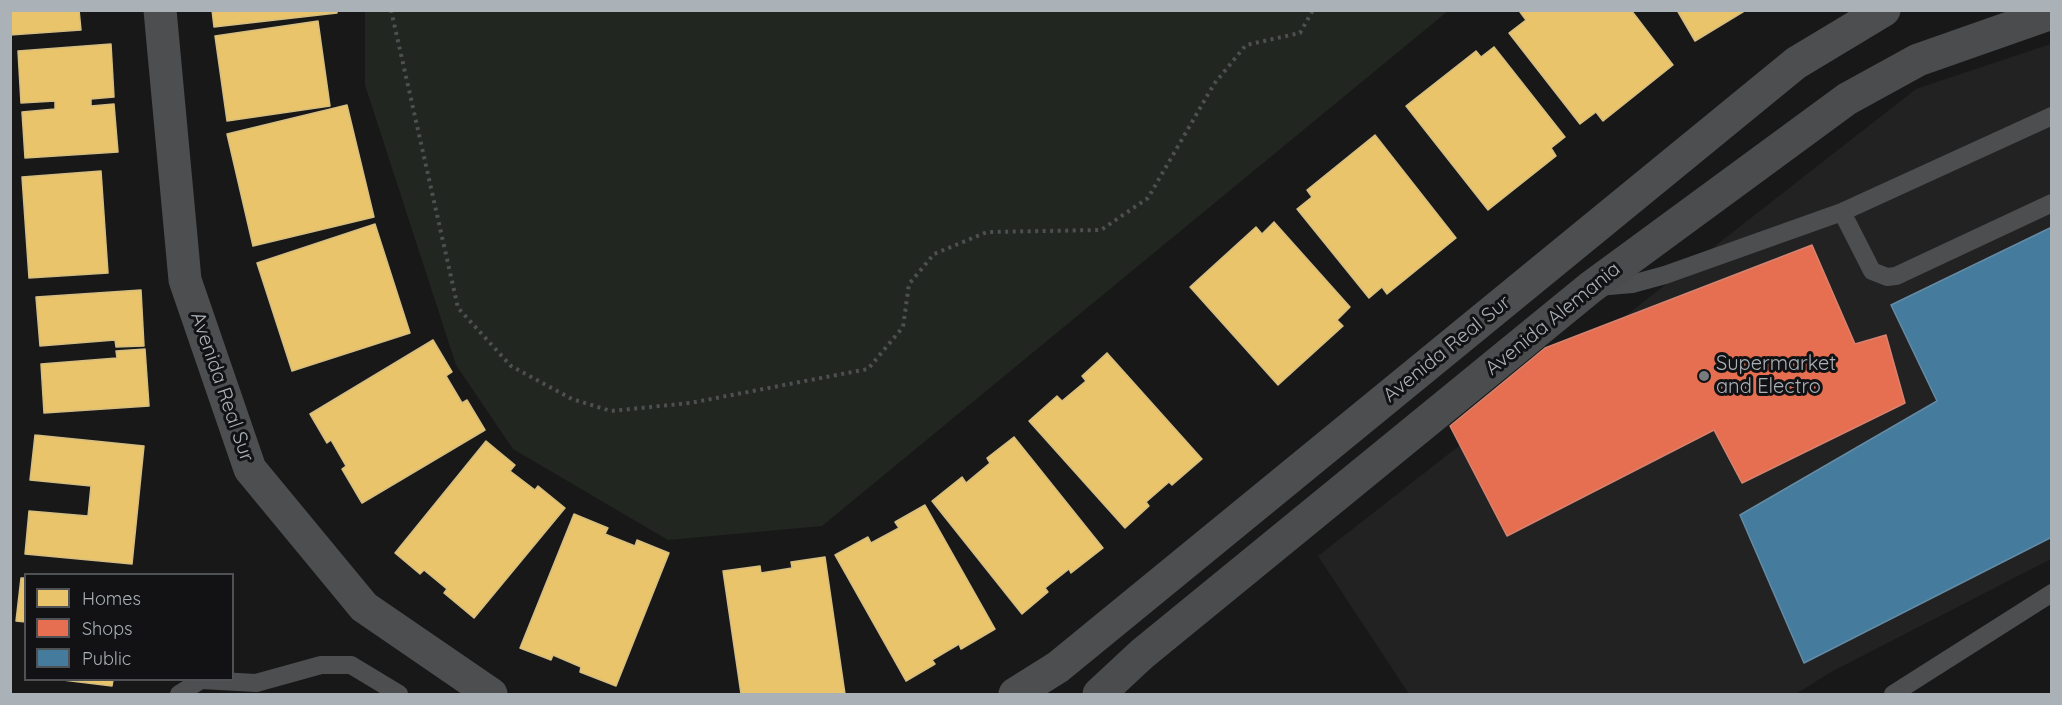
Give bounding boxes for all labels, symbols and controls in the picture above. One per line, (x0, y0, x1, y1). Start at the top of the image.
street label: Avenida Alemania (1481, 257, 1625, 381)
street label: Avenida Real Sur (1378, 290, 1516, 408)
street label: Avenida Real Sur (185, 309, 259, 465)
place label: Supermarket and Electro (1716, 352, 1836, 399)
marker: Supermarket and Electro (1697, 369, 1711, 383)
legend (24, 573, 234, 681)
text: Homes (82, 587, 141, 610)
text: Shops (82, 617, 133, 640)
text: Public (82, 647, 131, 670)

